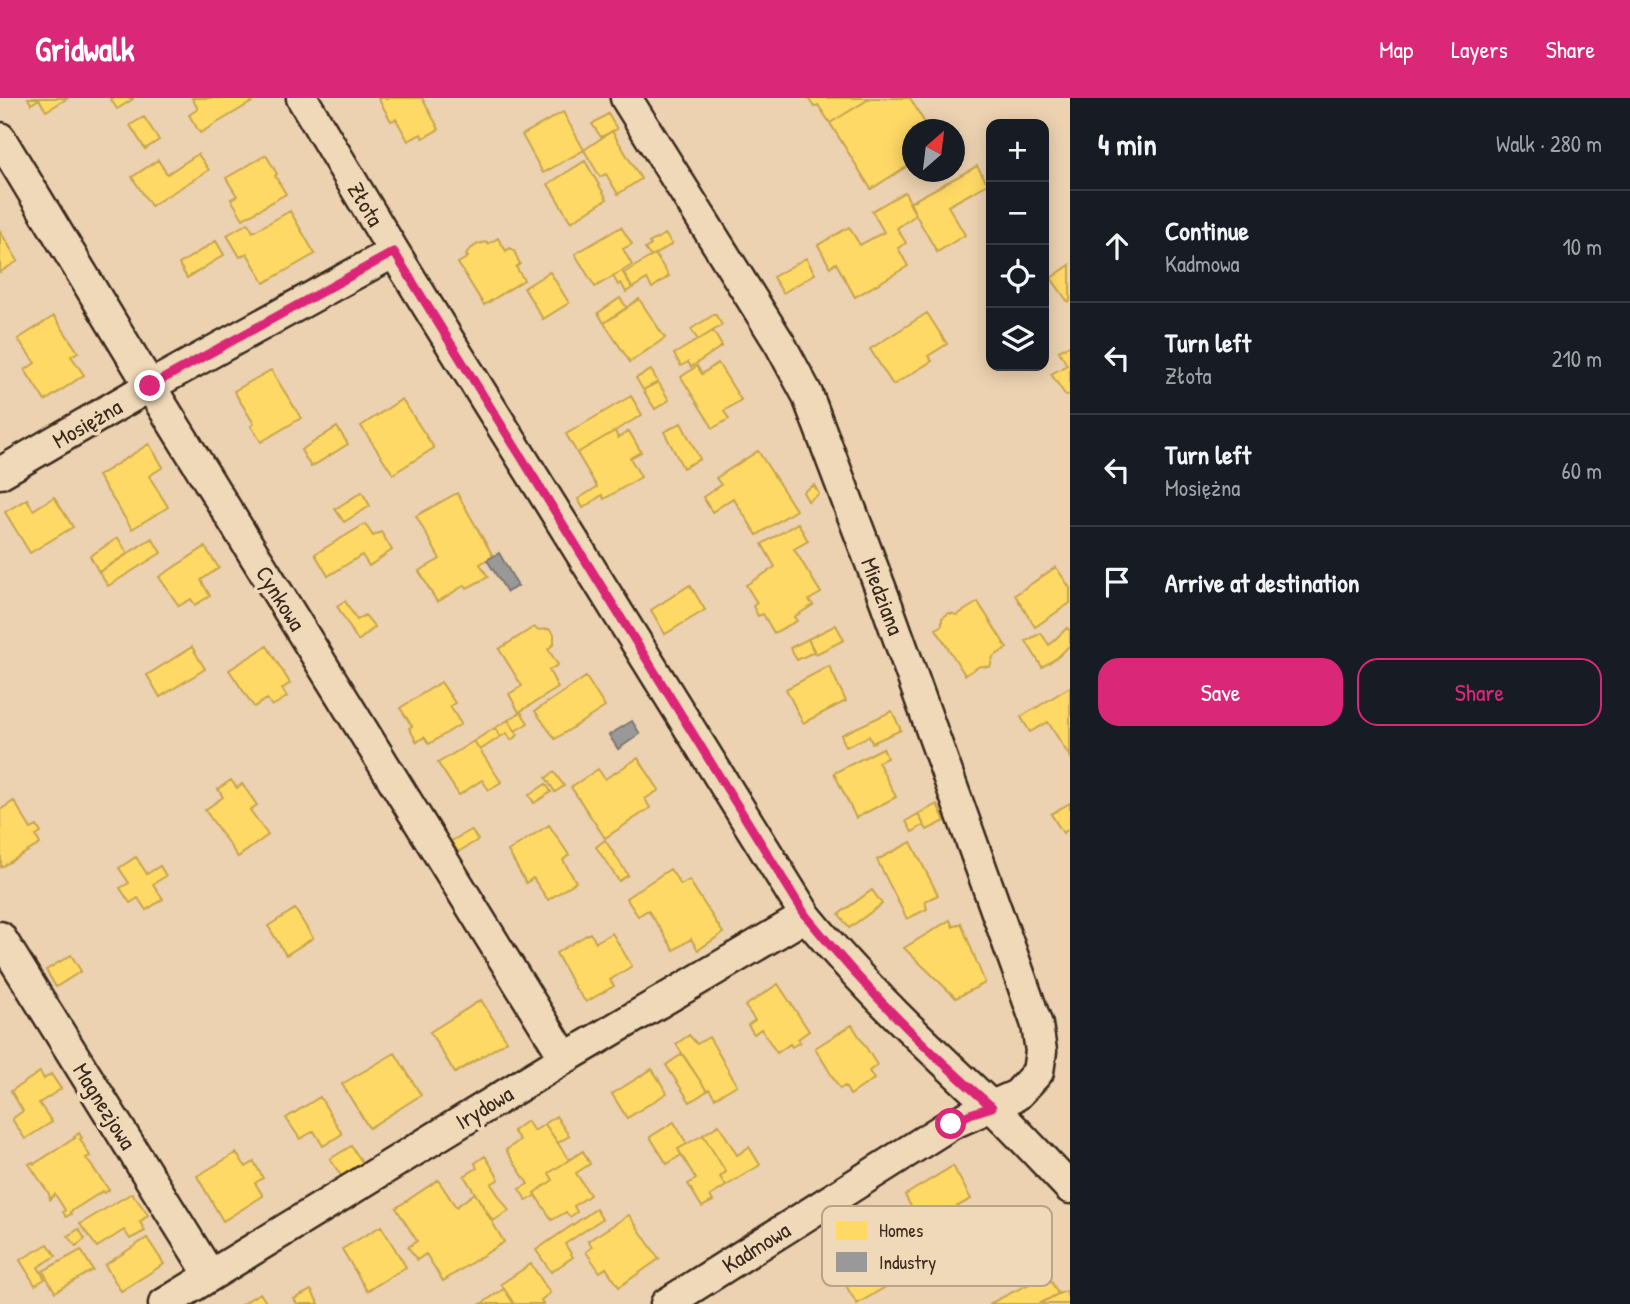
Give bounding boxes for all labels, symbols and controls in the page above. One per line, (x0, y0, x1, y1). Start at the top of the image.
text: Gridwalk (35, 27, 135, 71)
text: Map (1379, 33, 1413, 65)
text: Layers (1451, 33, 1508, 65)
text: Share (1546, 33, 1595, 65)
north arrow (902, 119, 965, 182)
map controls (986, 119, 1049, 371)
button: + (986, 119, 1049, 182)
text: 4 min (1098, 124, 1157, 164)
text: Walk · 280 m (1496, 128, 1602, 159)
street label: Złota (341, 176, 391, 232)
button: − (986, 182, 1049, 245)
text: Continue (1165, 213, 1249, 248)
icon: ahead (1098, 227, 1136, 265)
text: 10 m (1562, 231, 1602, 262)
button: locate (986, 245, 1049, 308)
text: Kadmowa (1165, 248, 1240, 279)
button: layers (986, 308, 1049, 371)
text: Turn left (1165, 325, 1251, 360)
icon: left (1098, 339, 1136, 377)
text: 210 m (1552, 343, 1602, 374)
text: Złota (1165, 360, 1212, 391)
route end (134, 370, 165, 401)
street label: Mosiężna (47, 391, 127, 455)
text: Turn left (1165, 437, 1251, 472)
icon: left (1098, 451, 1136, 489)
text: 60 m (1562, 455, 1602, 486)
text: Mosiężna (1165, 472, 1240, 503)
street label: Miedziana (854, 553, 912, 639)
street label: Cynkowa (249, 560, 313, 636)
icon: arrive (1098, 563, 1136, 601)
text: Arrive at destination (1165, 565, 1360, 600)
button: Save (1098, 658, 1343, 726)
button: Share (1357, 658, 1602, 726)
street label: Magnezjowa (66, 1057, 144, 1155)
street label: Irydowa (449, 1078, 519, 1136)
route start (935, 1108, 966, 1139)
legend (822, 1206, 1052, 1286)
street label: Kadmowa (716, 1214, 796, 1280)
text: Homes (879, 1217, 923, 1243)
text: Industry (879, 1249, 936, 1275)

